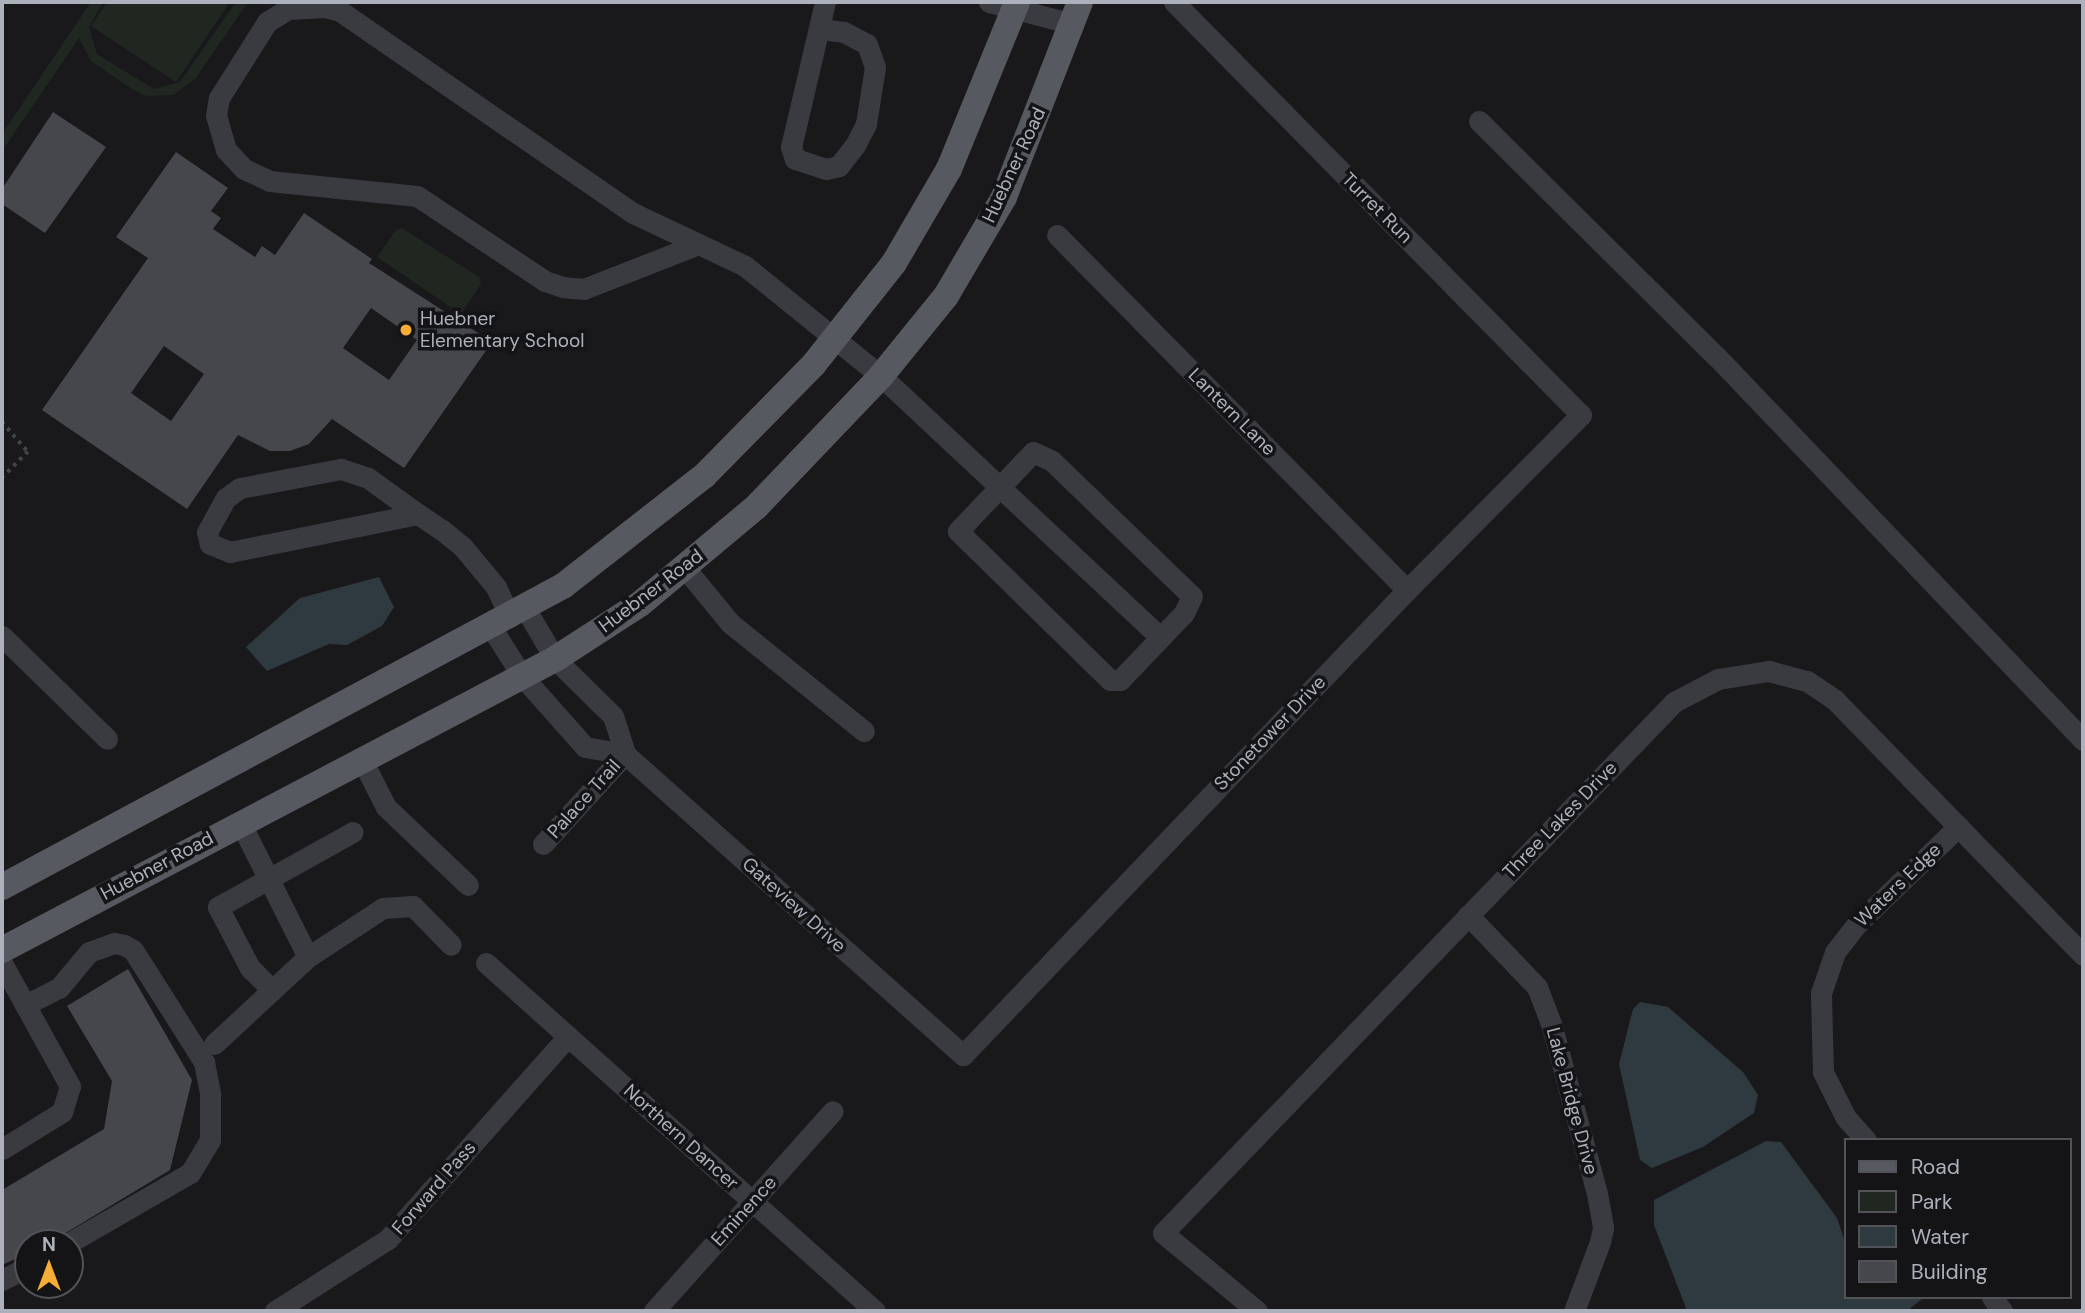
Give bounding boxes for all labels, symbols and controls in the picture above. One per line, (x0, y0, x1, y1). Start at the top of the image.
street label: Huebner Road (977, 104, 1051, 226)
street label: Turret Run (1337, 168, 1417, 248)
place label: Huebner Elementary School (420, 308, 584, 352)
marker: Huebner Elementary School (398, 322, 414, 338)
street label: Lantern Lane (1184, 364, 1280, 460)
street label: Huebner Road (594, 544, 708, 638)
street label: Stonetower Drive (1209, 671, 1331, 795)
street label: Palace Trail (543, 755, 625, 843)
street label: Three Lakes Drive (1498, 757, 1622, 883)
street label: Huebner Road (97, 827, 217, 905)
street label: Waters Edge (1850, 838, 1946, 932)
street label: Gateview Drive (737, 853, 851, 957)
street label: Lake Bridge Drive (1541, 1025, 1603, 1177)
street label: Northern Dancer (619, 1079, 743, 1195)
street label: Forward Pass (387, 1137, 481, 1239)
legend (1843, 1138, 2071, 1299)
text: Road (1911, 1153, 1960, 1181)
street label: Eminence (707, 1171, 781, 1251)
text: Park (1911, 1188, 1952, 1216)
text: Water (1911, 1223, 1969, 1251)
north arrow (14, 1229, 84, 1299)
text: N (42, 1232, 56, 1257)
text: Building (1911, 1258, 1987, 1286)

